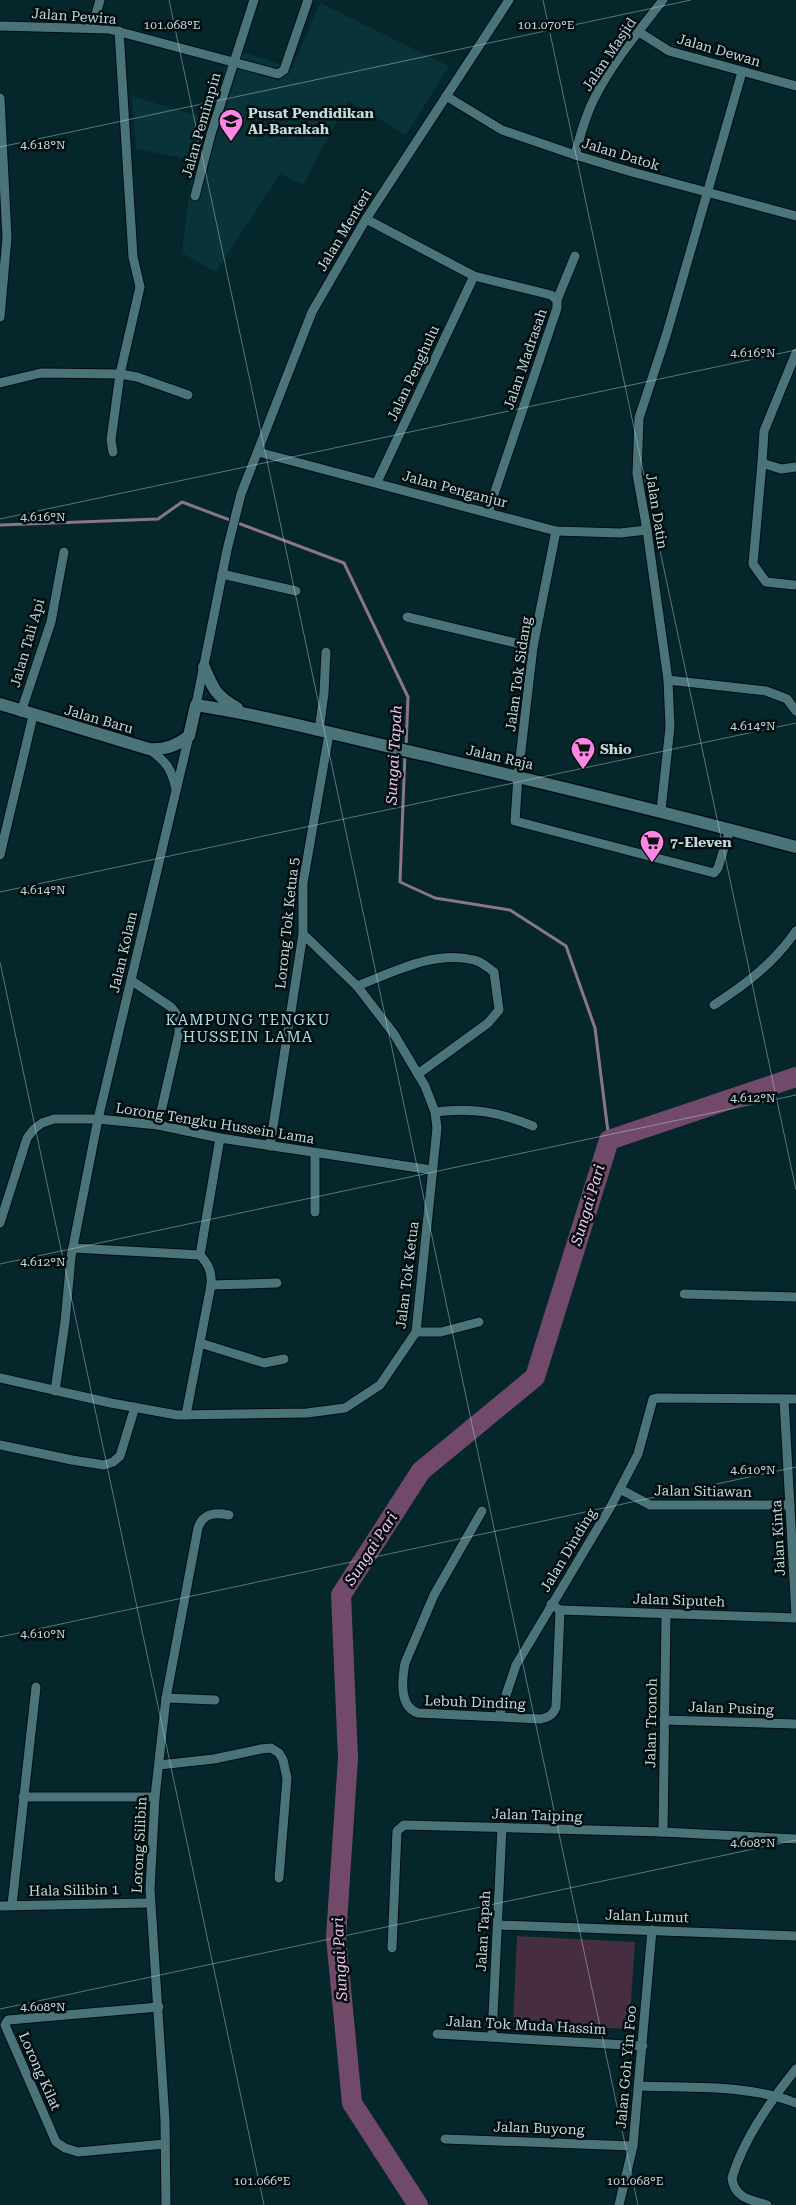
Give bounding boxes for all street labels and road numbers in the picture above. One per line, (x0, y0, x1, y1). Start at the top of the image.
street label: Jalan Pewira (31, 5, 117, 27)
street label: Jalan Masjid (579, 14, 639, 94)
street label: Jalan Dewan (675, 30, 763, 70)
street label: Jalan Pemimpin (178, 71, 224, 179)
street label: Jalan Datok (580, 135, 662, 173)
street label: Jalan Menteri (313, 186, 375, 274)
street label: Jalan Madrasah (500, 306, 550, 412)
street label: Jalan Penghulu (384, 322, 442, 423)
street label: Jalan Penganjur (401, 467, 509, 511)
street label: Jalan Datin (643, 472, 671, 550)
street label: Jalan Tali Api (7, 596, 47, 689)
street label: Jalan Tok Sidang (502, 615, 534, 732)
street label: Jalan Baru (63, 702, 136, 737)
street label: Jalan Raja (465, 741, 536, 773)
street label: Lorong Tok Ketua 5 (272, 856, 302, 990)
street label: Jalan Kolam (106, 910, 140, 994)
street label: Lorong Tengku Hussein Lama (114, 1099, 316, 1147)
street label: Jalan Tok Ketua (392, 1220, 422, 1330)
street label: Jalan Sitiawan (654, 1482, 752, 1500)
street label: Jalan Kinta (768, 1499, 788, 1576)
street label: Jalan Dinding (537, 1505, 599, 1595)
street label: Jalan Siputeh (633, 1590, 725, 1610)
street label: Jalan Tronoh (642, 1678, 660, 1768)
street label: Lebuh Dinding (424, 1692, 526, 1712)
street label: Jalan Pusing (688, 1699, 774, 1717)
street label: Lorong Silibin (128, 1796, 150, 1894)
street label: Jalan Taiping (491, 1805, 583, 1825)
street label: Hala Silibin 1 (29, 1881, 120, 1899)
street label: Jalan Tapah (473, 1890, 493, 1972)
street label: Jalan Lumut (605, 1907, 689, 1925)
street label: Jalan Goh Yin Foo (613, 2005, 639, 2129)
street label: Jalan Tok Muda Hassim (445, 2013, 607, 2037)
street label: Lorong Kilat (16, 2029, 64, 2113)
street label: Jalan Buyong (493, 2118, 585, 2138)

